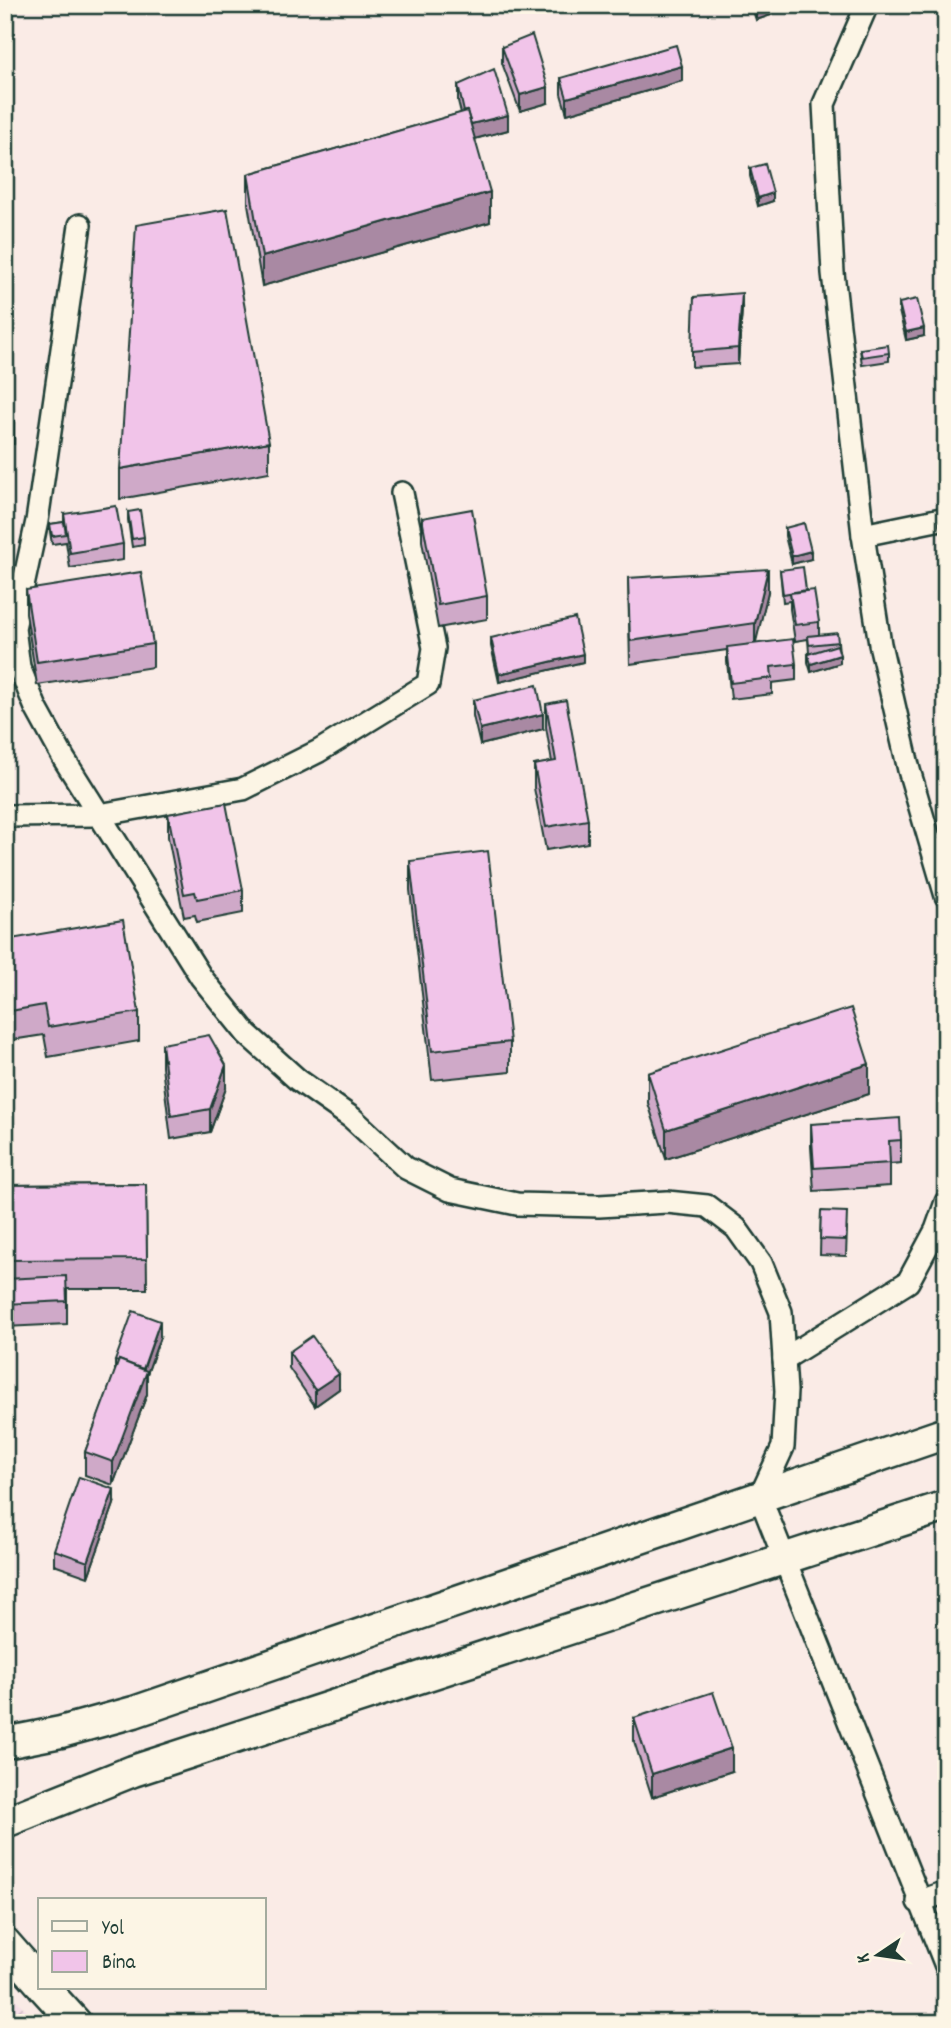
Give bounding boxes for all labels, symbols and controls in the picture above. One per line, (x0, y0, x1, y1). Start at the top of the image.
legend (38, 1898, 266, 1990)
text: Yol (102, 1915, 124, 1945)
north arrow (842, 1920, 912, 1990)
text: Bina (102, 1949, 136, 1979)
text: K (851, 1951, 879, 1965)

